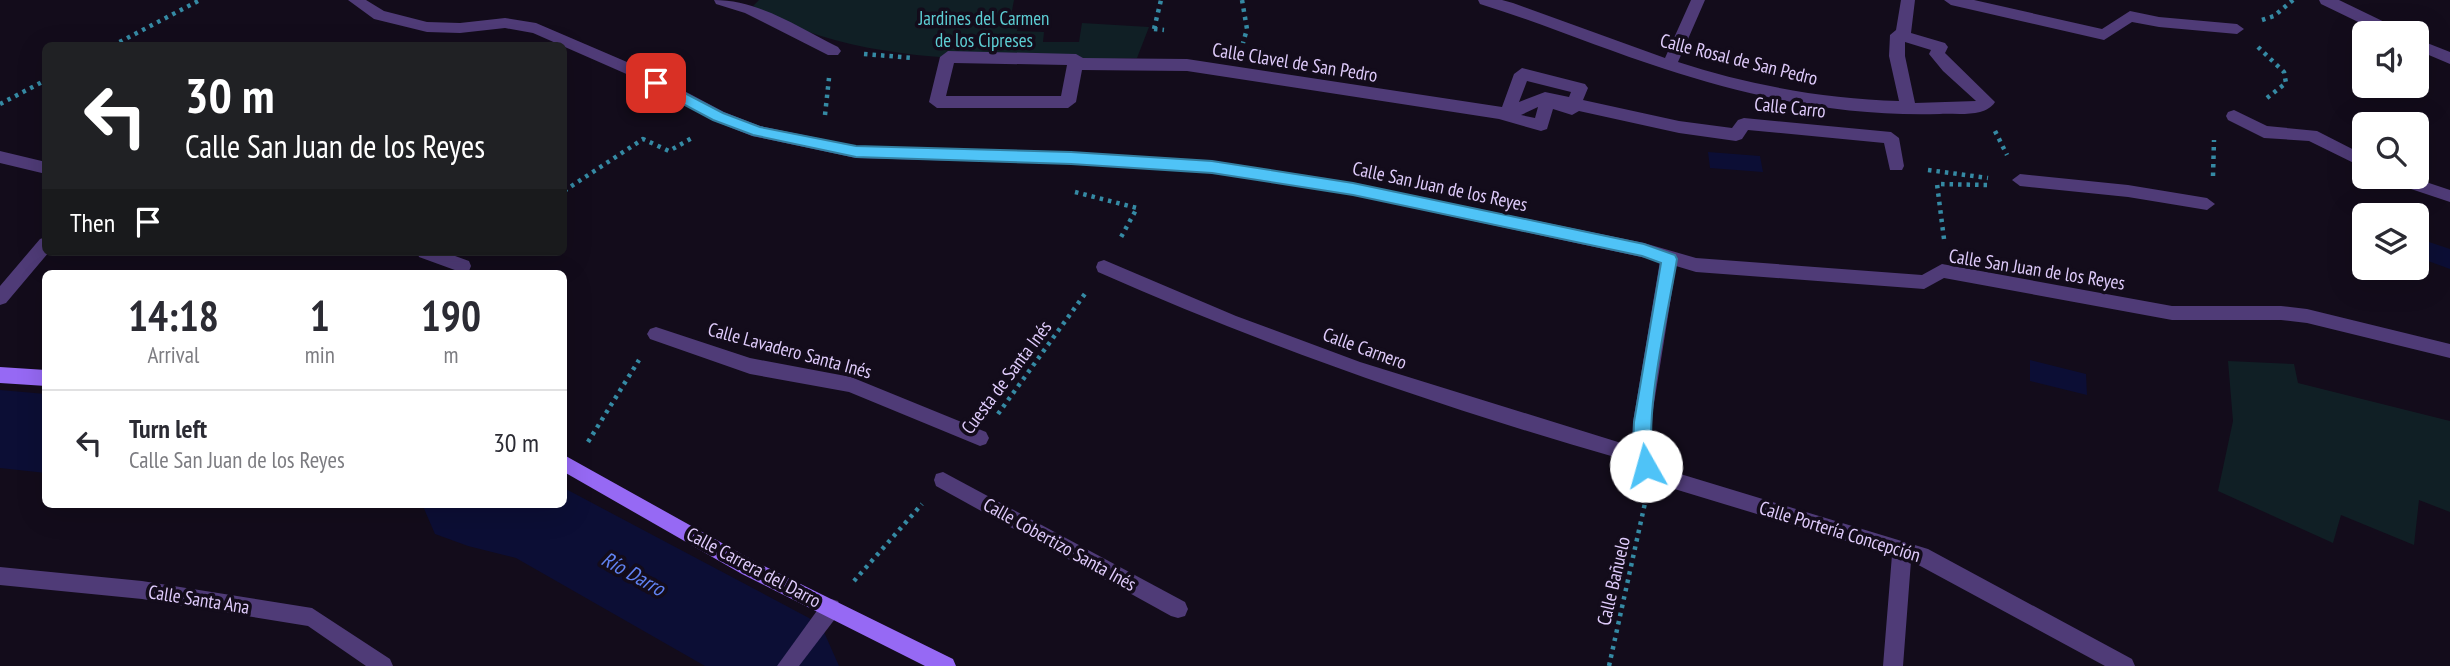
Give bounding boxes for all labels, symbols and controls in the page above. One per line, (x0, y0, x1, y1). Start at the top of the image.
park label: Jardines del Carmen de los Cipreses (918, 6, 1049, 52)
map controls (2352, 21, 2429, 280)
button: sound (2352, 21, 2429, 98)
street label: Calle Rosal de San Pedro (1658, 28, 1820, 90)
street label: Calle Clavel de San Pedro (1211, 37, 1379, 87)
pin (626, 53, 686, 113)
text: 30 m (185, 63, 274, 127)
icon: arrive (637, 64, 675, 102)
icon: left (70, 70, 161, 161)
street label: Calle Carro (1753, 91, 1827, 123)
button: search (2352, 112, 2429, 189)
text: Calle San Juan de los Reyes (185, 125, 485, 167)
street label: Calle San Juan de los Reyes (1350, 156, 1530, 216)
icon: arrive (129, 203, 167, 241)
button: layers (2352, 203, 2429, 280)
text: Then (70, 206, 115, 239)
street label: Calle San Juan de los Reyes (1947, 243, 2127, 295)
text: 14:18 (128, 288, 219, 343)
text: 1 (310, 288, 330, 343)
text: 190 (421, 288, 481, 343)
street label: Cuesta de Santa Inés (956, 316, 1056, 438)
street label: Calle Lavadero Santa Inés (706, 317, 874, 383)
street label: Calle Carnero (1320, 322, 1410, 374)
text: Arrival (147, 340, 199, 369)
text: min (305, 340, 335, 369)
text: m (443, 340, 458, 369)
text: Turn left (129, 412, 207, 445)
icon: left (70, 424, 108, 462)
text: 30 m (493, 426, 539, 459)
position arrow (1609, 429, 1683, 503)
text: Calle San Juan de los Reyes (129, 445, 345, 474)
street label: Calle Cobertizo Santa Inés (979, 492, 1141, 596)
street label: Calle Portería Concepción (1757, 495, 1923, 567)
street label: Calle Carrera del Darro (683, 522, 825, 612)
street label: Calle Bañuelo (1591, 534, 1635, 628)
water label: Río Darro (597, 545, 671, 603)
street label: Calle Santa Ana (147, 579, 251, 619)

